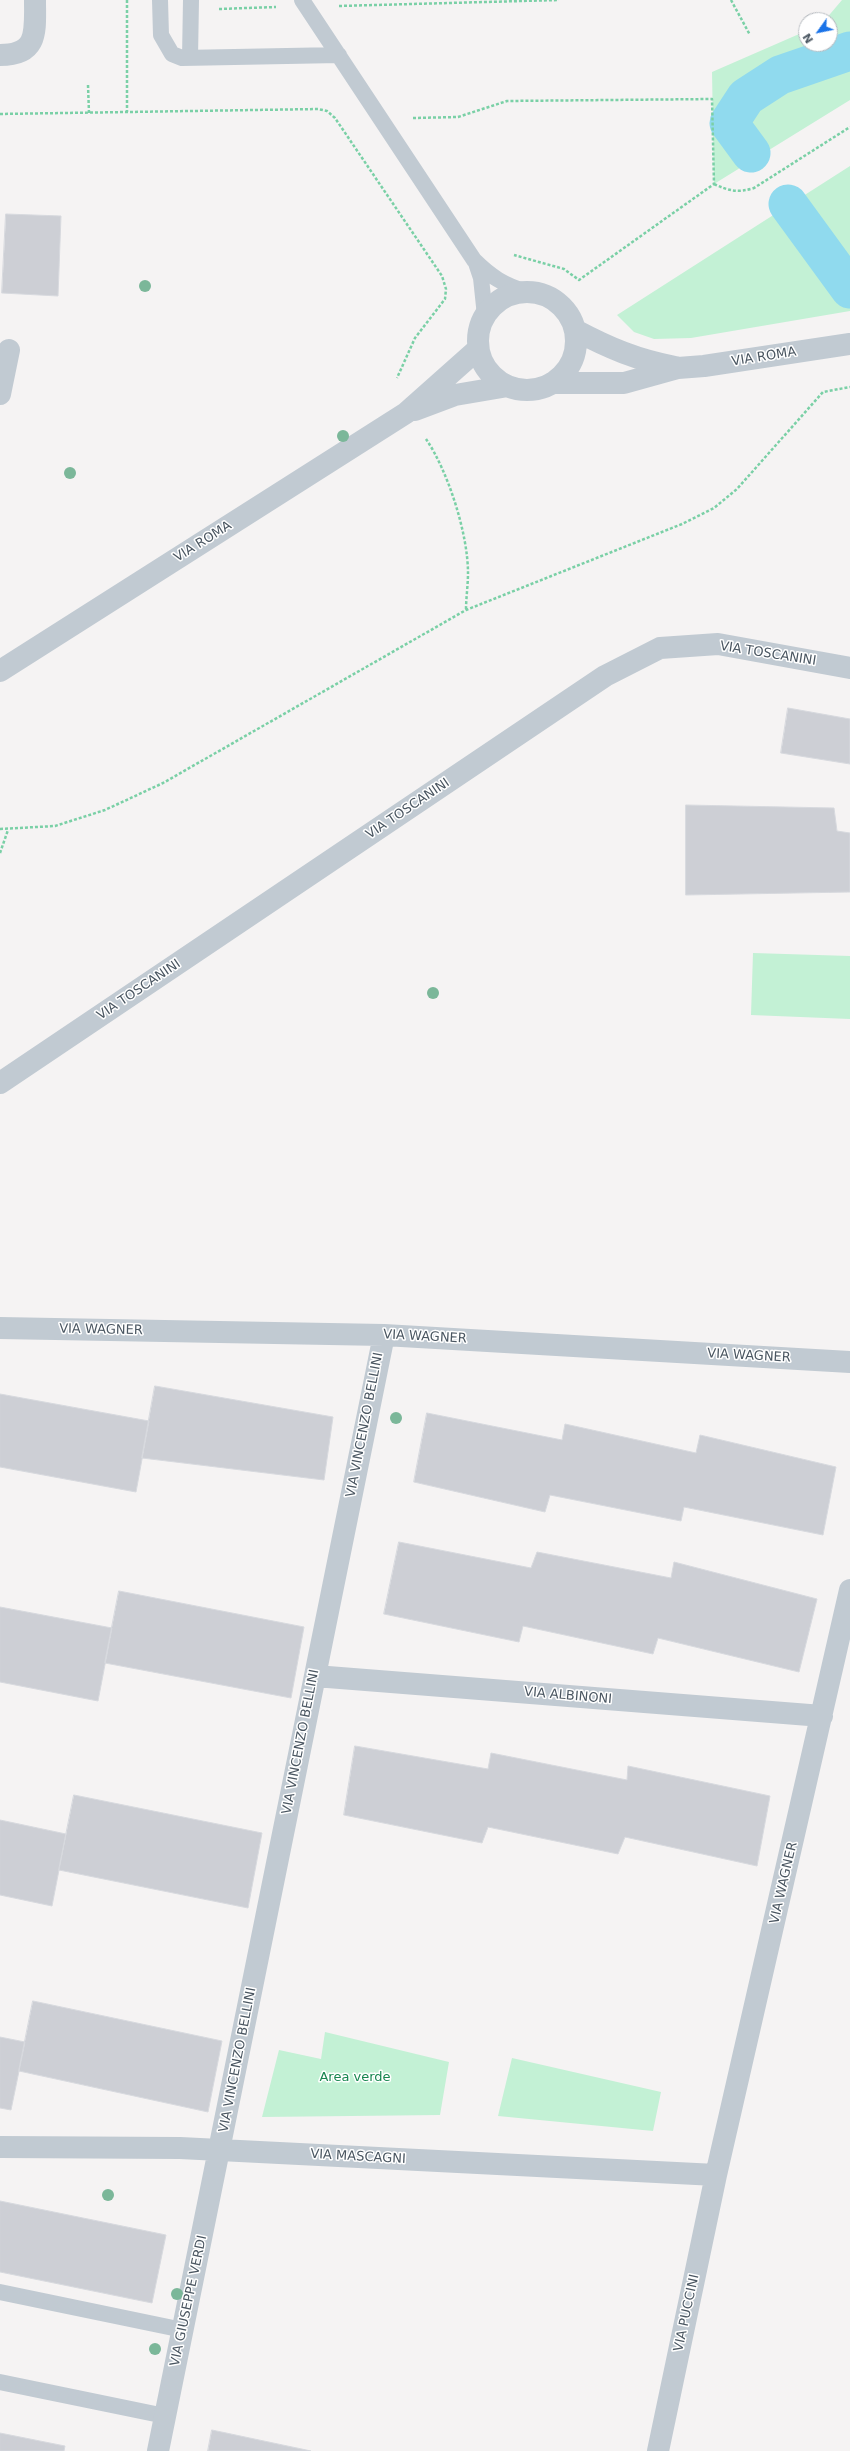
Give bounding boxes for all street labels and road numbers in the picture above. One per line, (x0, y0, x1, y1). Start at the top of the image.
street label: VIA ROMA (731, 344, 797, 370)
street label: VIA ROMA (171, 518, 235, 566)
street label: VIA TOSCANINI (719, 639, 817, 669)
street label: VIA TOSCANINI (363, 775, 453, 843)
street label: VIA TOSCANINI (94, 956, 184, 1024)
street label: VIA WAGNER (59, 1321, 143, 1339)
street label: VIA WAGNER (383, 1327, 467, 1347)
street label: VIA WAGNER (707, 1346, 791, 1366)
street label: VIA VINCENZO BELLINI (343, 1351, 387, 1499)
street label: VIA VINCENZO BELLINI (279, 1668, 323, 1816)
street label: VIA ALBINONI (523, 1684, 613, 1708)
street label: VIA WAGNER (767, 1841, 801, 1925)
street label: VIA VINCENZO BELLINI (216, 1986, 260, 2134)
street label: VIA MASCAGNI (310, 2147, 406, 2167)
street label: VIA GIUSEPPE VERDI (167, 2234, 211, 2368)
street label: VIA PUCCINI (671, 2273, 703, 2353)

